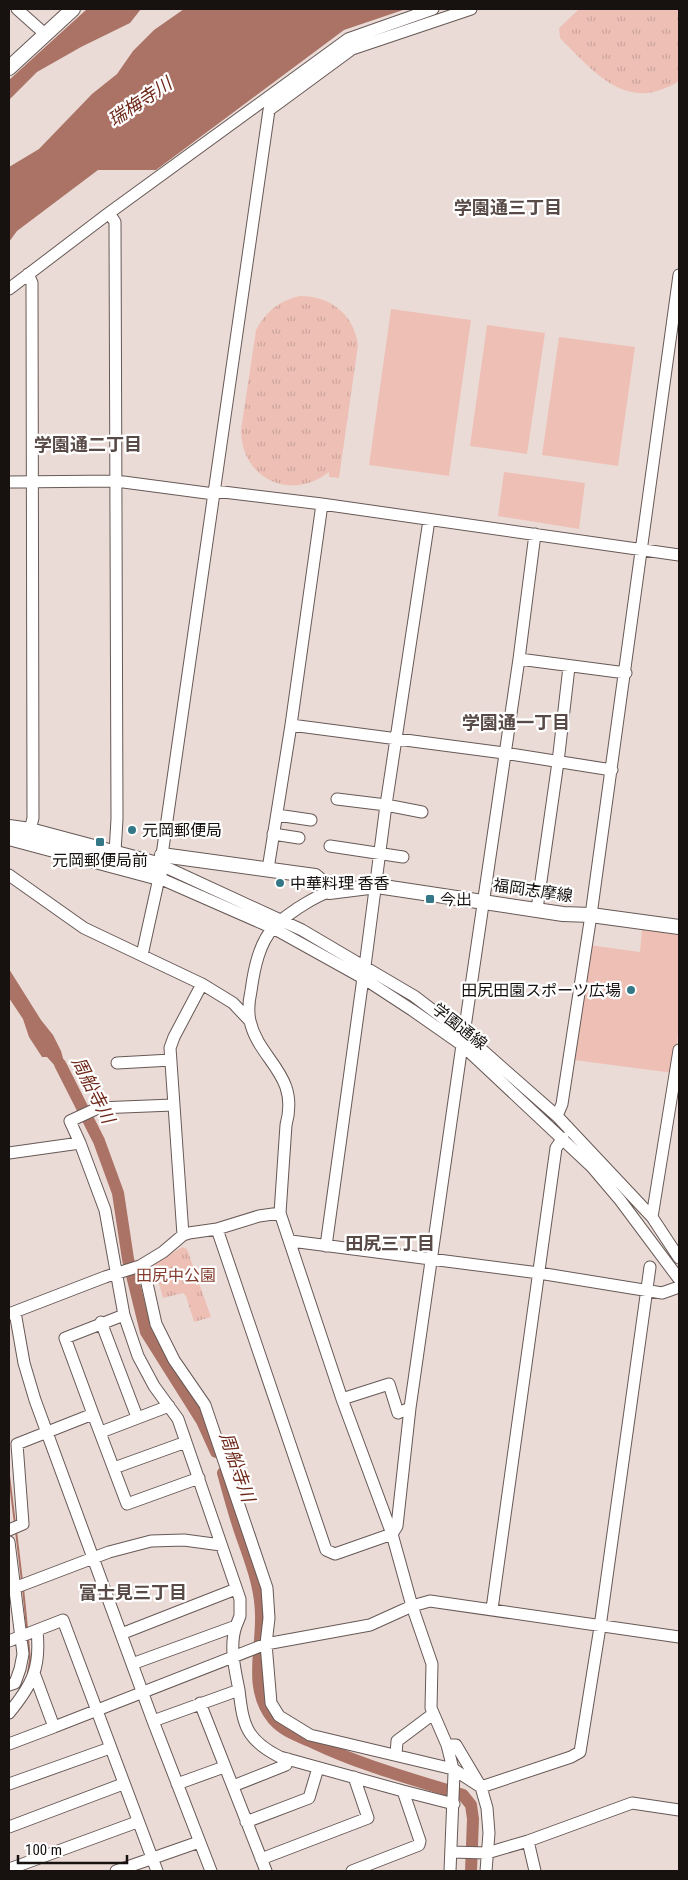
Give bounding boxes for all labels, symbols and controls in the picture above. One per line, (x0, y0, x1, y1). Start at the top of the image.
water label: 瑞梅寺川 (104, 72, 177, 130)
district label: 学園通三丁目 (454, 197, 562, 218)
district label: 学園通二丁目 (34, 434, 142, 455)
district label: 学園通一丁目 (462, 712, 570, 733)
place label: 元岡郵便局 (142, 821, 222, 840)
marker: 元岡郵便局 (126, 824, 138, 836)
marker: 元岡郵便局前 (94, 836, 106, 848)
place label: 元岡郵便局前 (52, 851, 148, 870)
place label: 中華料理 香香 (290, 874, 390, 893)
street label: 福岡志摩線 (492, 876, 574, 905)
marker: 中華料理 香香 (274, 877, 286, 889)
place label: 今出 (440, 890, 472, 909)
marker: 今出 (424, 893, 436, 905)
place label: 田尻田園スポーツ広場 (461, 981, 621, 1000)
marker: 田尻田園スポーツ広場 (625, 984, 637, 996)
street label: 学園通線 (429, 999, 491, 1054)
water label: 周船寺川 (68, 1053, 120, 1128)
district label: 田尻三丁目 (345, 1233, 435, 1254)
park label: 田尻中公園 (136, 1266, 216, 1285)
water label: 周船寺川 (216, 1429, 260, 1506)
district label: 富士見三丁目 (79, 1582, 187, 1603)
scale bar (18, 1832, 126, 1864)
text: 100 m (25, 1841, 62, 1859)

